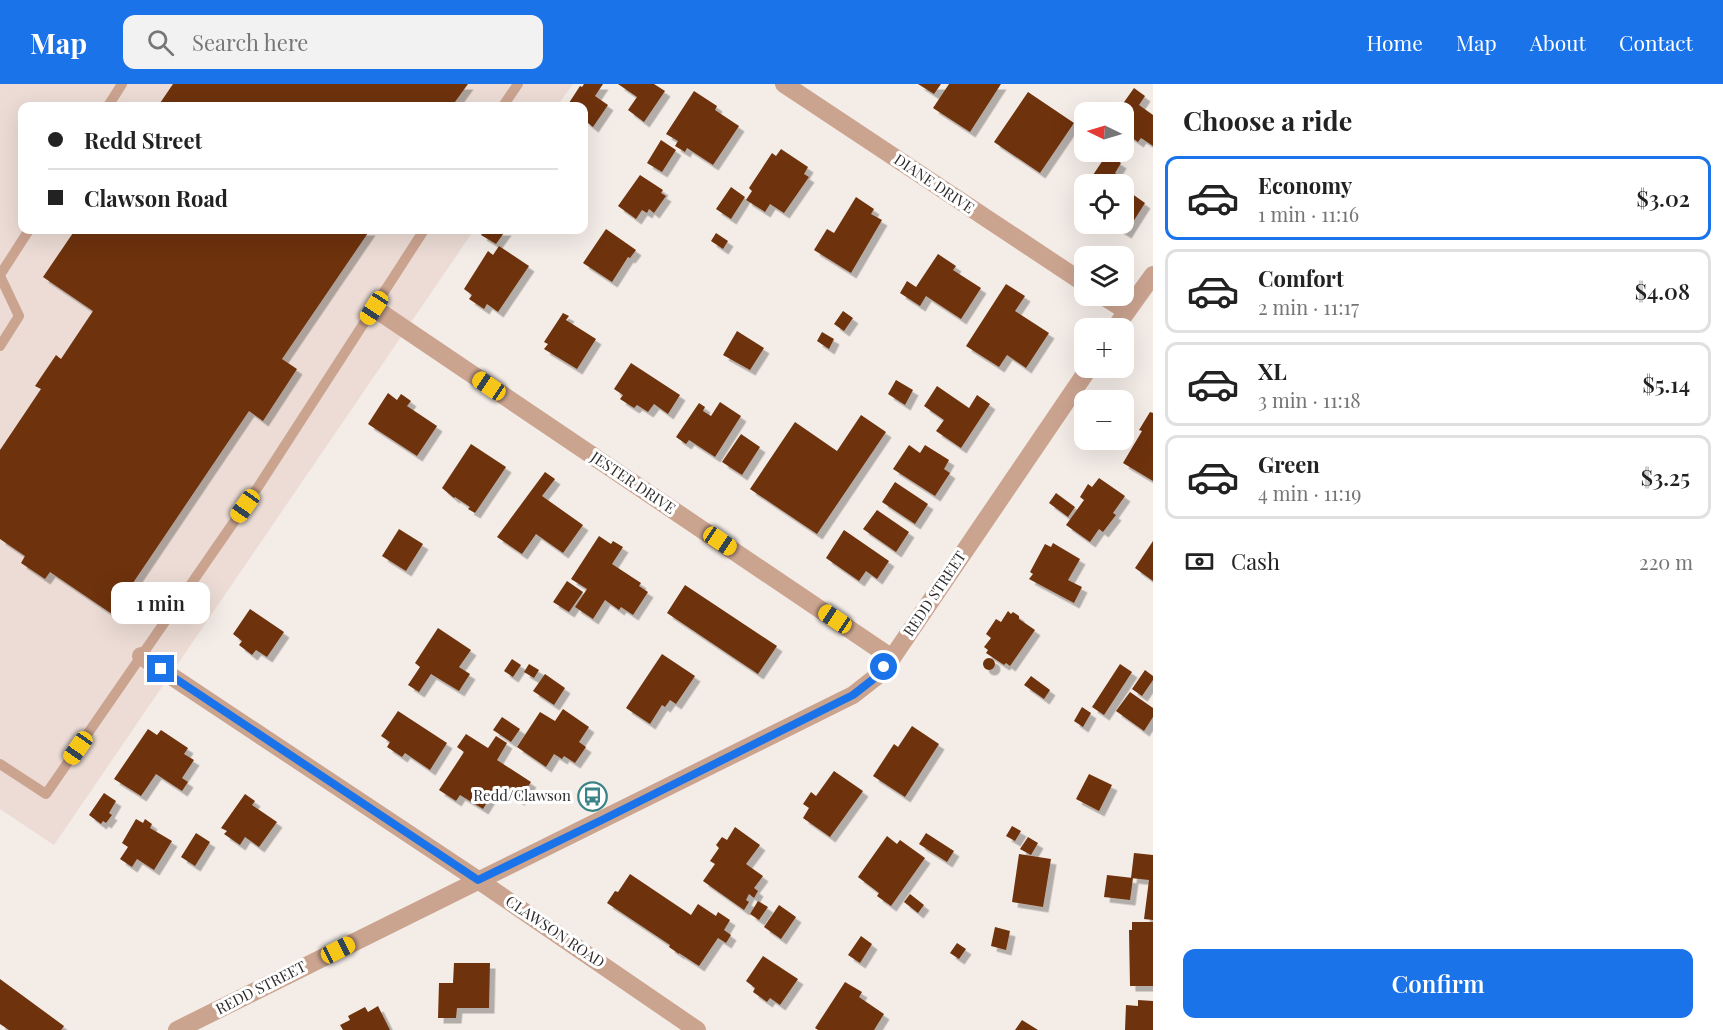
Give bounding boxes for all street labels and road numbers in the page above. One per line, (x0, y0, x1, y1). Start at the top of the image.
street label: DIANE DRIVE (891, 149, 979, 217)
street label: JESTER DRIVE (587, 446, 680, 518)
street label: REDD STREET (898, 547, 970, 640)
street label: CLAWSON ROAD (502, 891, 609, 972)
street label: REDD STREET (212, 956, 309, 1018)

